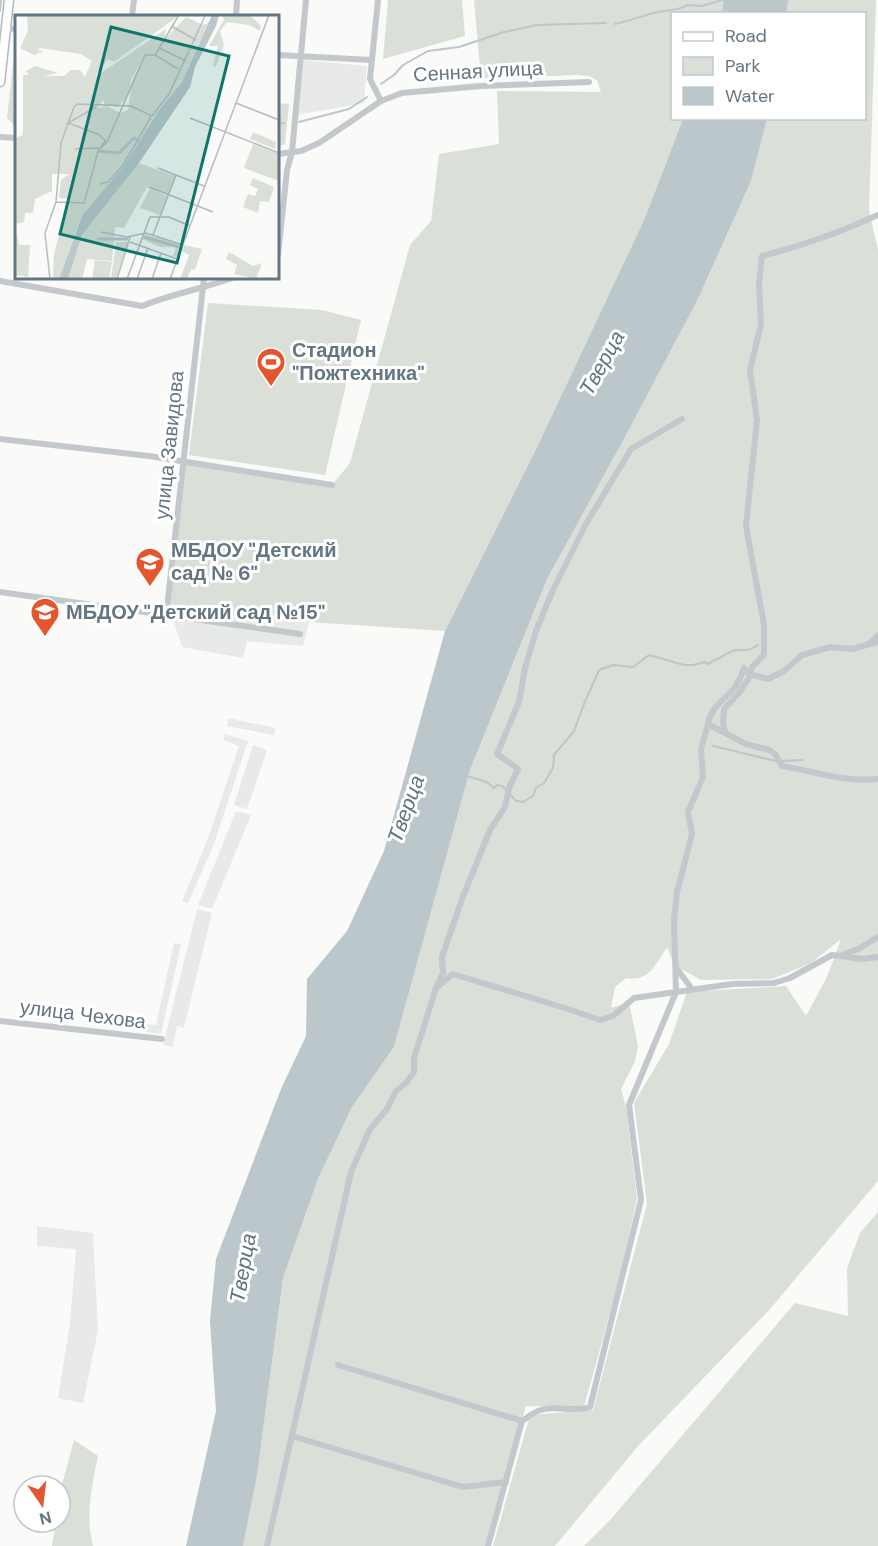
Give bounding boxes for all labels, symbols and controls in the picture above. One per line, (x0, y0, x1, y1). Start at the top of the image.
legend (671, 12, 866, 120)
inset map (15, 15, 279, 279)
text: Road (725, 24, 767, 48)
text: Park (725, 54, 761, 78)
street label: Сенная улица (412, 55, 544, 87)
text: Water (725, 84, 775, 108)
water label: Тверца (573, 326, 631, 400)
place label: Стадион "Пожтехника" (292, 337, 424, 386)
sports icon: Стадион "Пожтехника" (255, 346, 287, 388)
street label: улица Завидова (148, 368, 190, 521)
place label: МБДОУ "Детский сад № 6" (171, 537, 336, 586)
school or university icon: МБДОУ "Детский сад № 6" (134, 546, 166, 588)
school or university icon: МБДОУ "Детский сад №15" (29, 596, 61, 638)
place label: МБДОУ "Детский сад №15" (66, 599, 325, 625)
water label: Тверца (381, 771, 431, 847)
street label: улица Чехова (19, 993, 148, 1035)
water label: Тверца (223, 1231, 263, 1305)
north arrow (12, 1474, 72, 1534)
text: N (37, 1506, 54, 1530)

